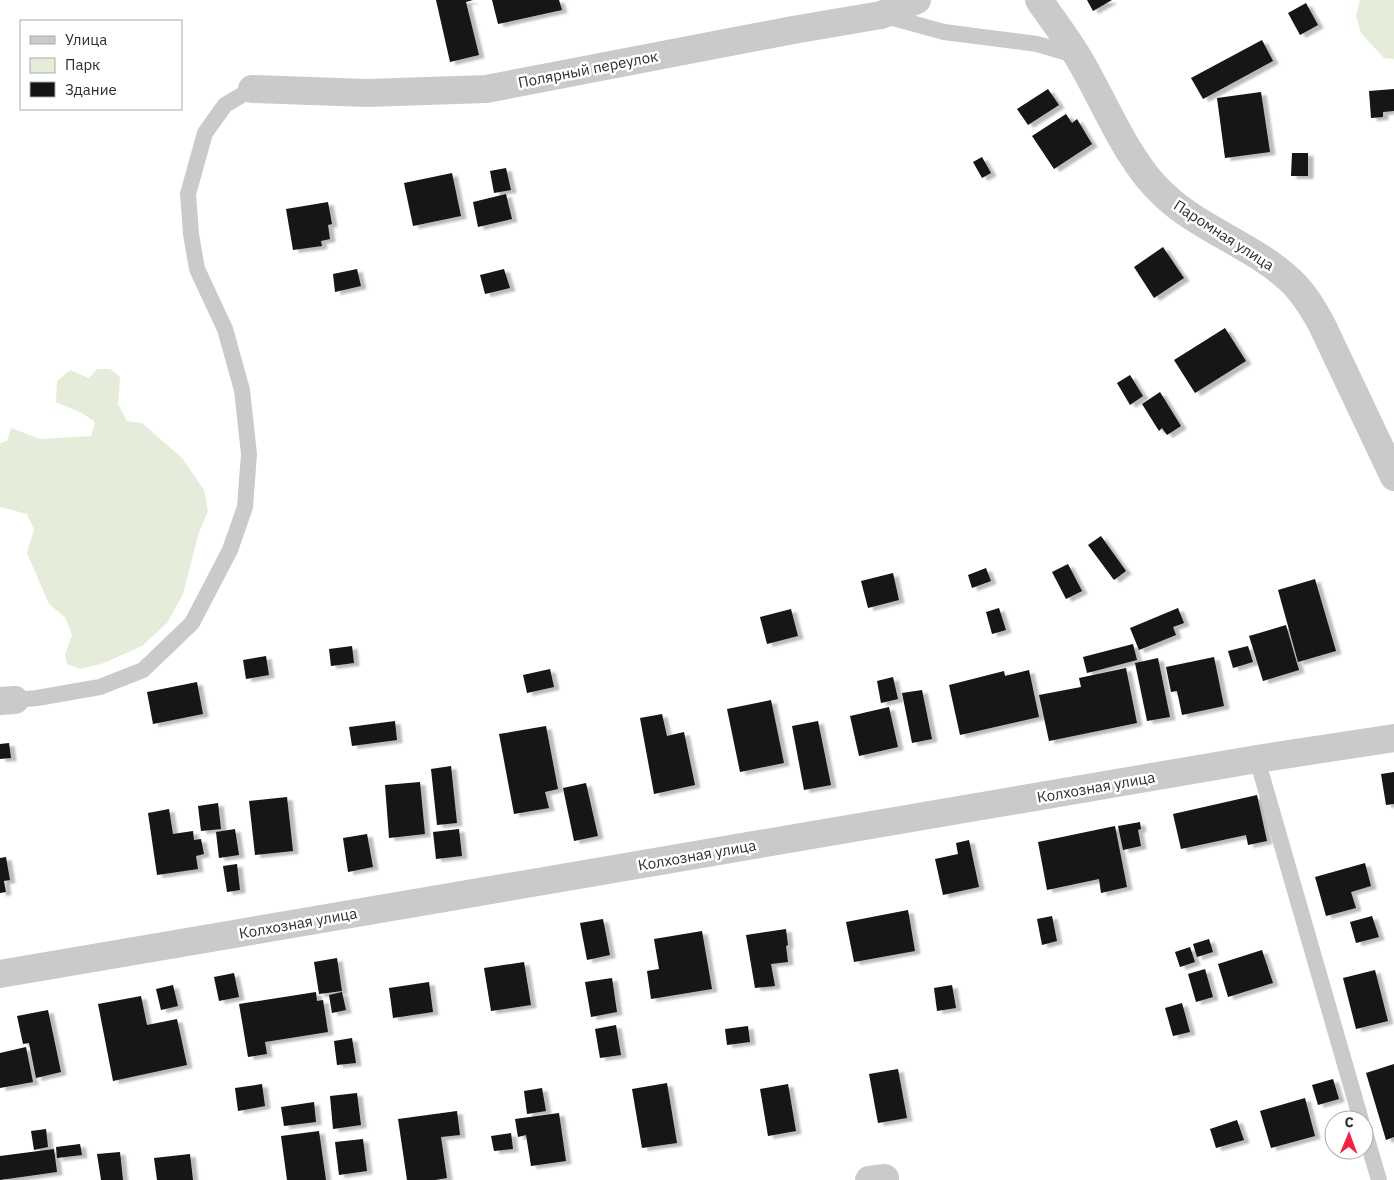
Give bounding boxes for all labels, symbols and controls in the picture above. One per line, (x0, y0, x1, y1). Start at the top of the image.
legend (20, 20, 182, 110)
text: Улица (65, 30, 107, 49)
street label: Полярный переулок (516, 46, 660, 92)
text: Парк (65, 55, 100, 74)
text: Здание (65, 80, 117, 99)
street label: Паромная улица (1170, 195, 1278, 275)
street label: Колхозная улица (1035, 767, 1157, 807)
street label: Колхозная улица (636, 835, 758, 875)
street label: Колхозная улица (237, 903, 359, 943)
north arrow (1324, 1110, 1374, 1160)
text: С (1345, 1113, 1354, 1131)

